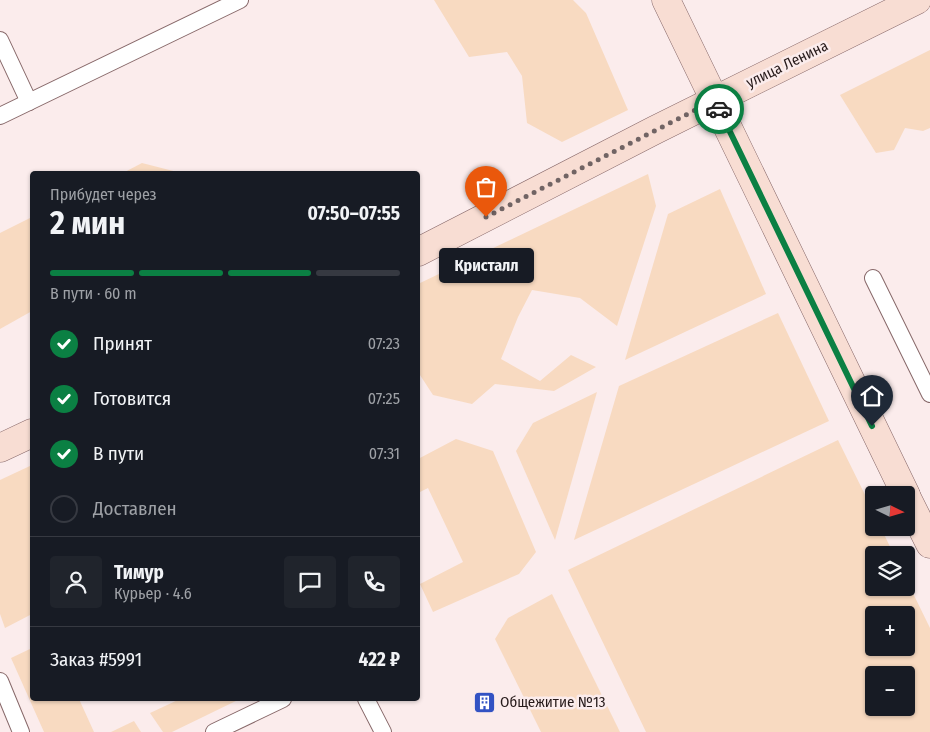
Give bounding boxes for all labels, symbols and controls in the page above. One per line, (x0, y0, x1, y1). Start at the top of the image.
street label: улица Ленина (743, 36, 831, 92)
courier (694, 84, 744, 134)
icon: car (705, 95, 733, 123)
pin (465, 166, 507, 217)
icon: bag (472, 173, 500, 201)
text: Прибудет через (50, 185, 157, 204)
text: 07:50–07:55 (307, 202, 400, 225)
text: 2 мин (50, 204, 125, 242)
callout: Кристалл (438, 247, 534, 282)
text: Кристалл (454, 256, 519, 275)
text: В пути · 60 m (50, 284, 136, 303)
icon: check (50, 330, 78, 358)
text: Принят (93, 332, 152, 355)
text: 07:23 (368, 334, 400, 353)
pin (851, 375, 893, 426)
icon: home (858, 382, 886, 410)
icon: check (50, 385, 78, 413)
text: Готовится (93, 387, 171, 410)
text: 07:25 (368, 389, 400, 408)
icon: check (50, 440, 78, 468)
text: В пути (93, 442, 144, 465)
text: 07:31 (369, 444, 400, 463)
north arrow (865, 486, 915, 536)
map controls (865, 486, 915, 716)
text: Доставлен (93, 497, 177, 520)
button: layers (865, 546, 915, 596)
button: person (50, 556, 102, 608)
button: chat (284, 556, 336, 608)
button: phone (348, 556, 400, 608)
text: Тимур (114, 561, 164, 584)
text: Курьер · 4.6 (114, 584, 192, 603)
button: + (865, 606, 915, 656)
text: Заказ #5991 (50, 648, 142, 671)
text: 422 ₽ (359, 648, 400, 671)
button: − (865, 666, 915, 716)
building icon: Общежитие №13 (472, 690, 496, 714)
place label: Общежитие №13 (500, 693, 606, 711)

